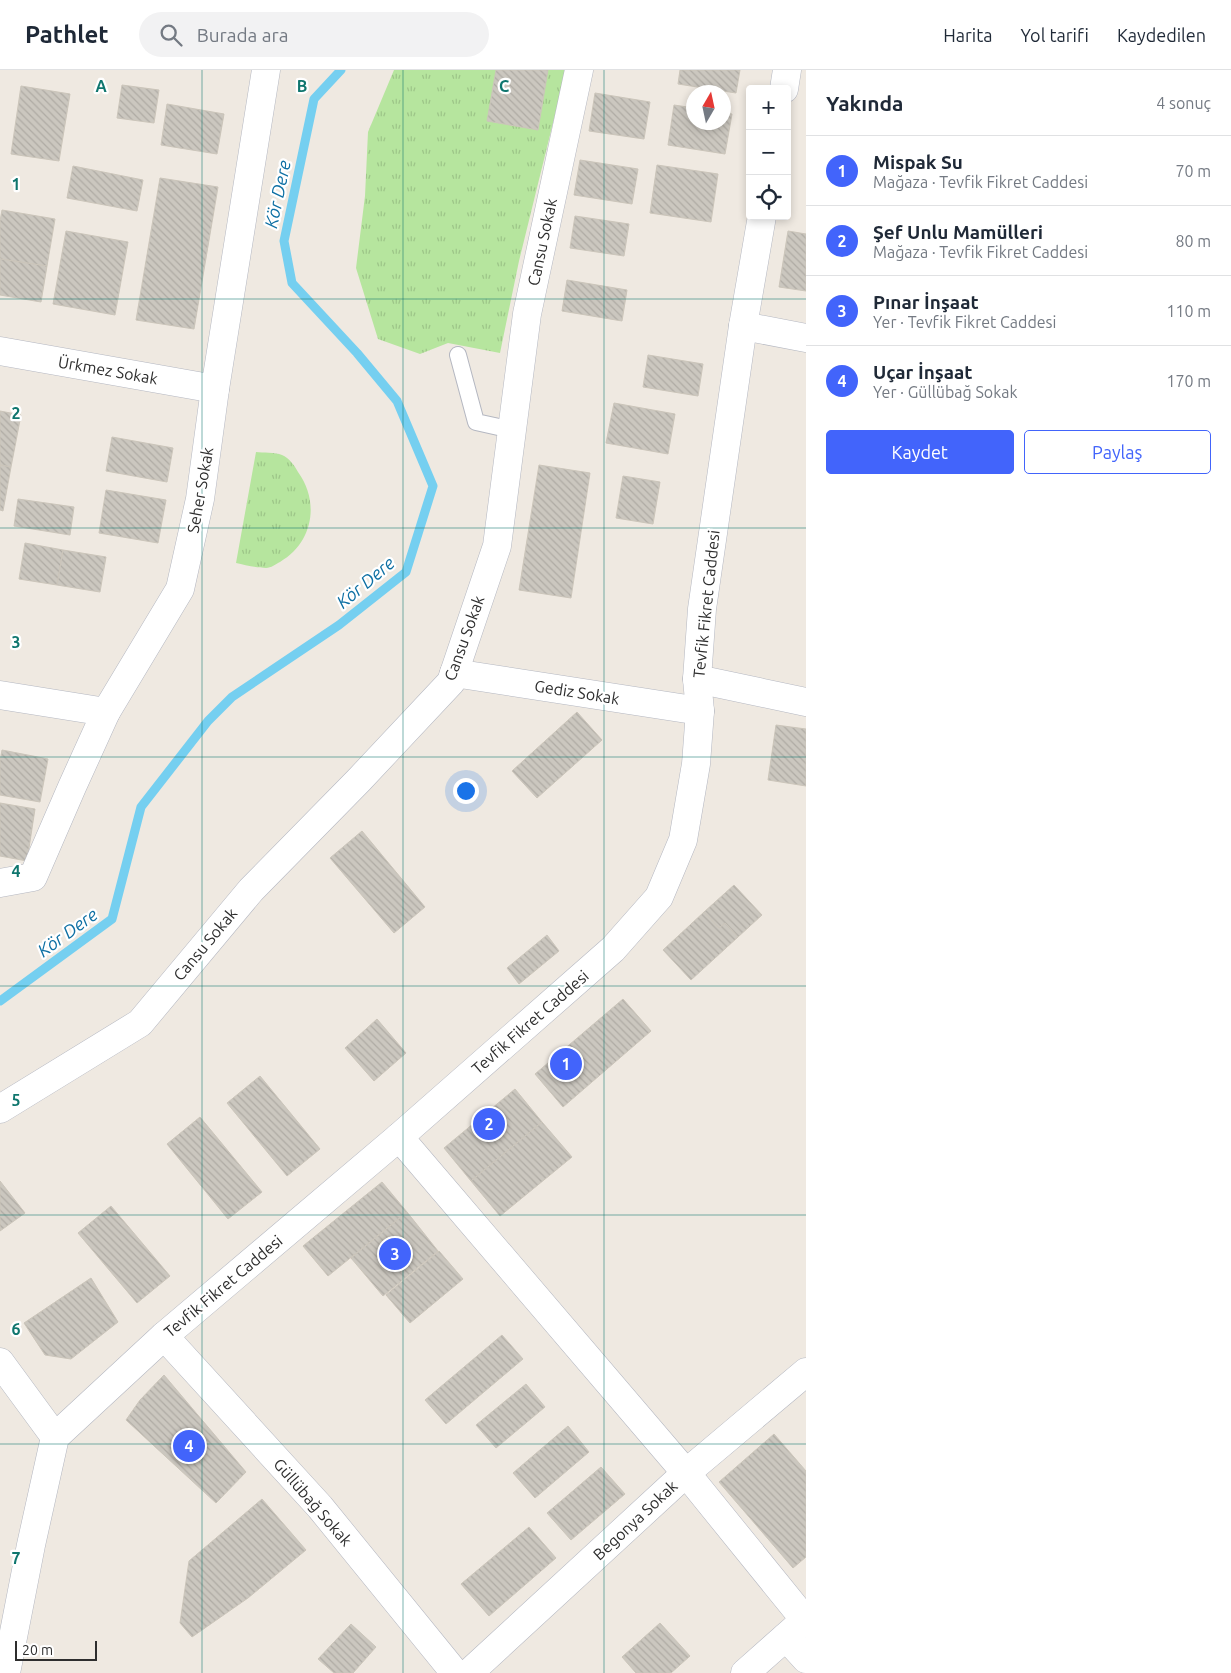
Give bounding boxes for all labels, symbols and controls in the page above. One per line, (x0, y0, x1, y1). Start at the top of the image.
search box (139, 12, 489, 57)
text: Pathlet (25, 21, 109, 48)
icon: search (157, 21, 185, 49)
text: Burada ara (197, 24, 288, 46)
text: Harita (943, 25, 992, 45)
text: Yol tarifi (1020, 25, 1089, 45)
text: Kaydedilen (1117, 25, 1206, 45)
text: A (95, 77, 107, 95)
text: B (297, 77, 307, 95)
text: C (499, 77, 509, 95)
north arrow (686, 85, 731, 130)
map controls (746, 85, 791, 220)
button: + (746, 85, 791, 130)
text: Yakında (826, 91, 903, 115)
text: 4 sonuç (1156, 94, 1211, 112)
button: − (746, 130, 791, 175)
text: Mispak Su (873, 151, 963, 173)
water label: Kör Dere (260, 158, 294, 230)
text: 1 (837, 162, 847, 180)
text: 70 m (1175, 162, 1211, 180)
text: Mağaza · Tevfik Fikret Caddesi (873, 173, 1088, 191)
text: 1 (11, 175, 21, 193)
button: locate (746, 175, 791, 220)
street label: Cansu Sokak (524, 197, 560, 287)
text: Şef Unlu Mamülleri (873, 221, 1043, 243)
text: 2 (837, 232, 847, 250)
text: 80 m (1175, 232, 1211, 250)
text: Mağaza · Tevfik Fikret Caddesi (873, 243, 1088, 261)
text: Pınar İnşaat (873, 291, 979, 313)
text: 3 (837, 302, 847, 320)
text: 110 m (1166, 302, 1211, 320)
text: Yer · Tevfik Fikret Caddesi (873, 313, 1056, 331)
street label: Ürkmez Sokak (57, 352, 159, 388)
text: Uçar İnşaat (873, 361, 973, 383)
text: 4 (837, 372, 847, 390)
text: 170 m (1166, 372, 1211, 390)
text: Yer · Güllübağ Sokak (873, 383, 1018, 401)
text: 2 (11, 404, 21, 422)
button: Kaydet (826, 430, 1014, 474)
button: Paylaş (1024, 430, 1211, 474)
street label: Seher Sokak (184, 446, 216, 534)
street label: Tevfik Fikret Caddesi (689, 529, 723, 679)
water label: Kör Dere (332, 552, 398, 612)
street label: Cansu Sokak (440, 593, 488, 683)
text: 3 (11, 633, 21, 651)
street label: Gediz Sokak (533, 676, 621, 708)
your location (453, 778, 479, 804)
text: 4 (11, 862, 21, 880)
water label: Kör Dere (33, 904, 101, 960)
street label: Cansu Sokak (169, 904, 241, 984)
street label: Tevfik Fikret Caddesi (468, 966, 592, 1078)
pin: 1 (550, 1045, 582, 1083)
text: 5 (11, 1091, 21, 1109)
pin: 2 (473, 1105, 505, 1143)
street label: Tevfik Fikret Caddesi (160, 1231, 286, 1341)
pin: 3 (379, 1235, 411, 1273)
text: 6 (11, 1320, 21, 1338)
pin: 4 (173, 1427, 205, 1465)
street label: Güllübağ Sokak (270, 1455, 356, 1549)
street label: Begonya Sokak (589, 1476, 681, 1564)
text: 7 (11, 1549, 21, 1567)
scale bar (15, 1638, 98, 1661)
text: 20 m (22, 1642, 53, 1658)

